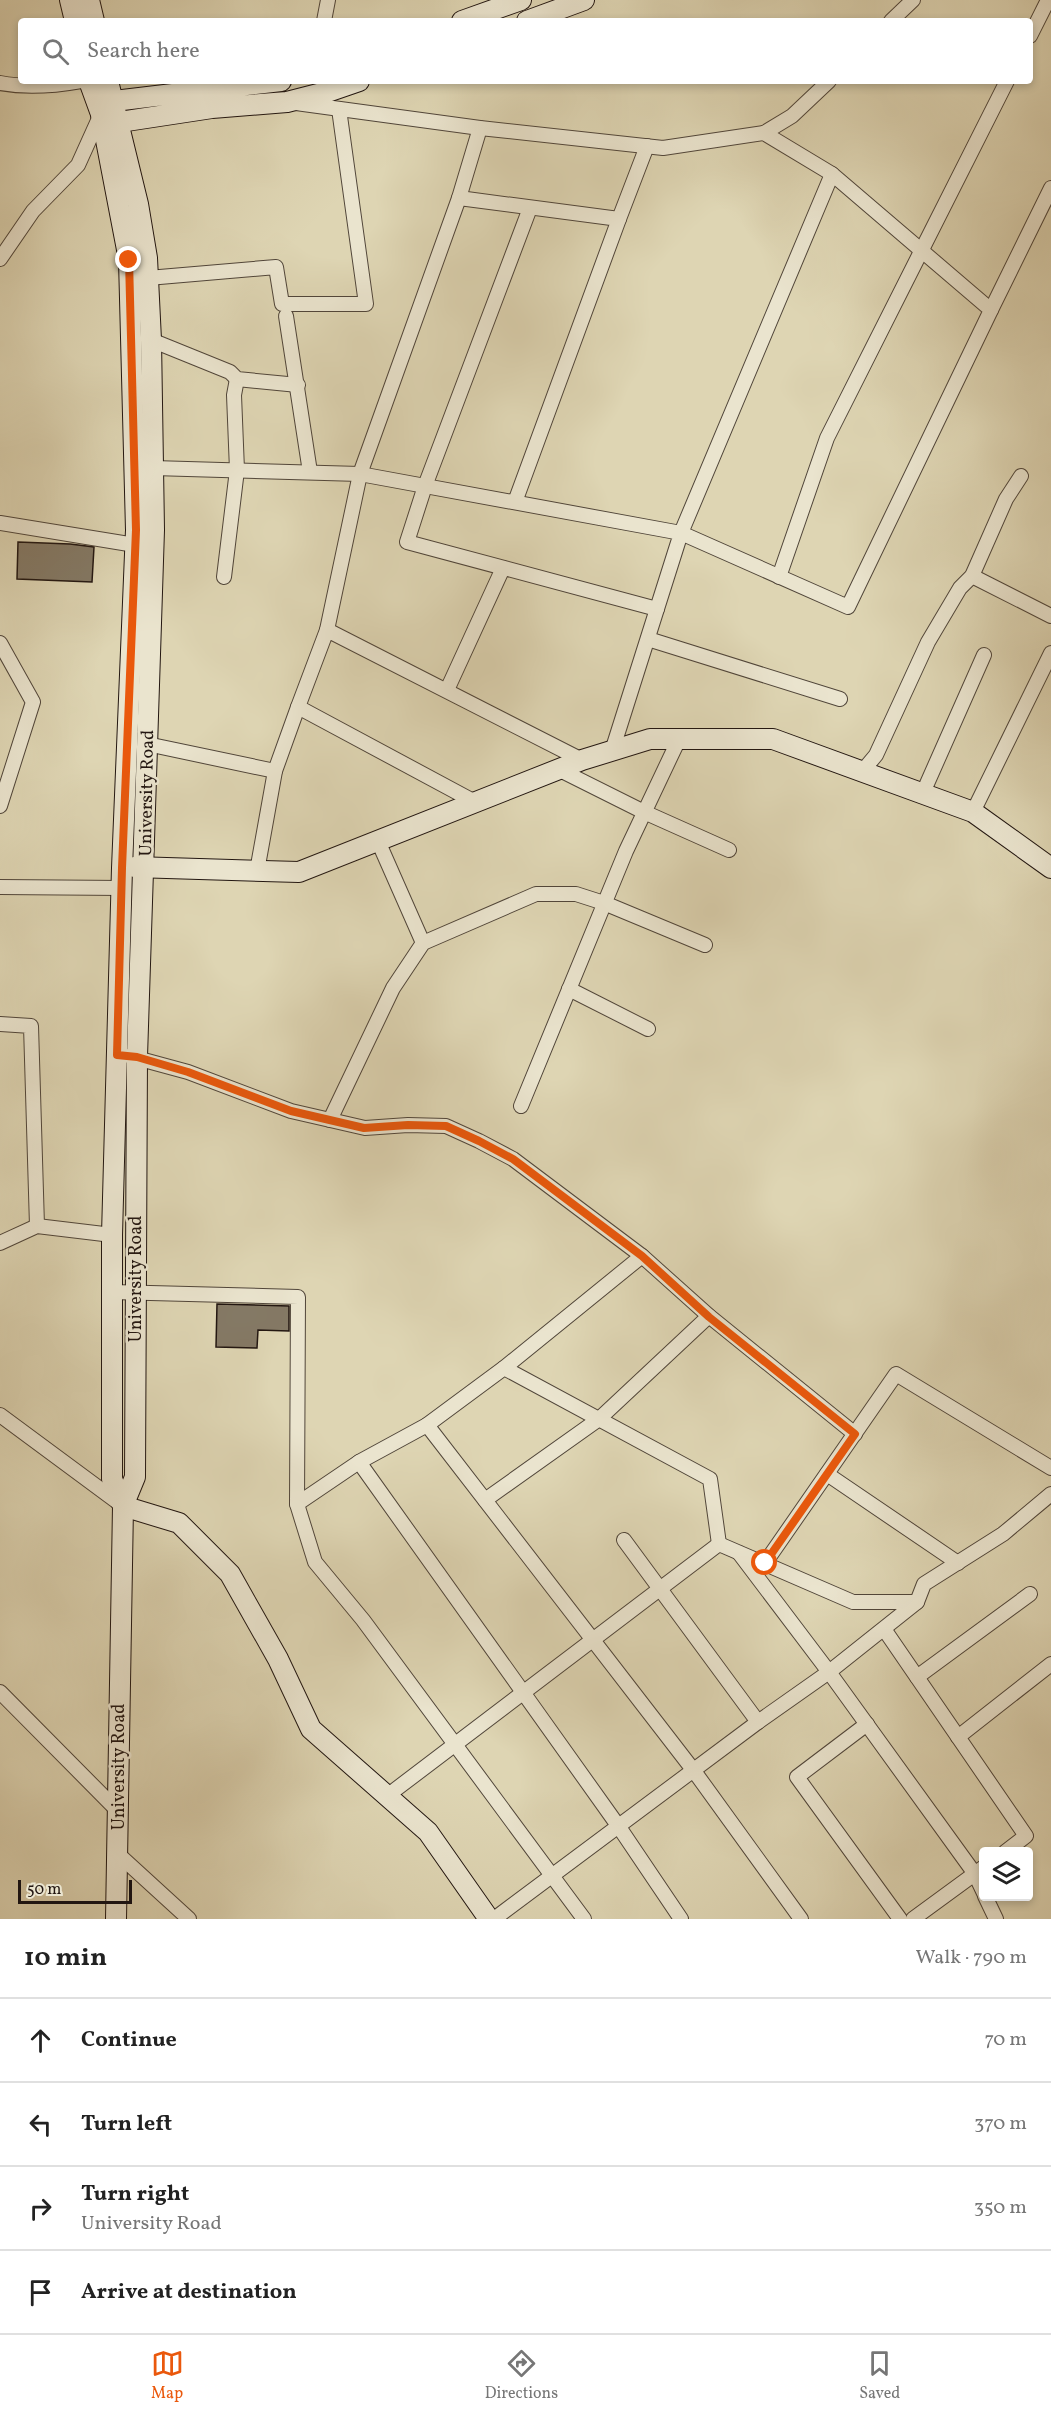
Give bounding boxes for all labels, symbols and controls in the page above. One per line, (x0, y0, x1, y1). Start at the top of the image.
search box (18, 18, 1033, 84)
icon: search (39, 35, 72, 68)
text: Search here (87, 36, 200, 67)
route end (115, 246, 141, 272)
street label: University Road (134, 730, 161, 857)
street label: University Road (124, 1216, 149, 1342)
route start (751, 1549, 777, 1575)
street label: University Road (107, 1704, 132, 1830)
map controls (979, 1847, 1033, 1901)
button: layers (979, 1847, 1033, 1901)
scale bar (18, 1877, 132, 1904)
text: 50 m (27, 1879, 61, 1901)
text: 10 min (24, 1940, 107, 1976)
text: Walk · 790 m (916, 1944, 1027, 1972)
icon: ahead (24, 2024, 57, 2057)
text: Continue (81, 2025, 177, 2056)
text: 70 m (984, 2026, 1027, 2054)
icon: left (24, 2108, 57, 2141)
text: Turn left (81, 2109, 172, 2140)
text: 370 m (974, 2110, 1027, 2138)
text: Turn right (81, 2179, 189, 2210)
icon: right (24, 2192, 57, 2225)
text: 350 m (974, 2194, 1027, 2222)
text: University Road (81, 2210, 222, 2238)
icon: arrive (24, 2276, 57, 2309)
text: Arrive at destination (81, 2277, 297, 2308)
tab: Map (151, 2347, 184, 2405)
tab: Directions (485, 2347, 558, 2405)
tab: Saved (859, 2347, 900, 2405)

